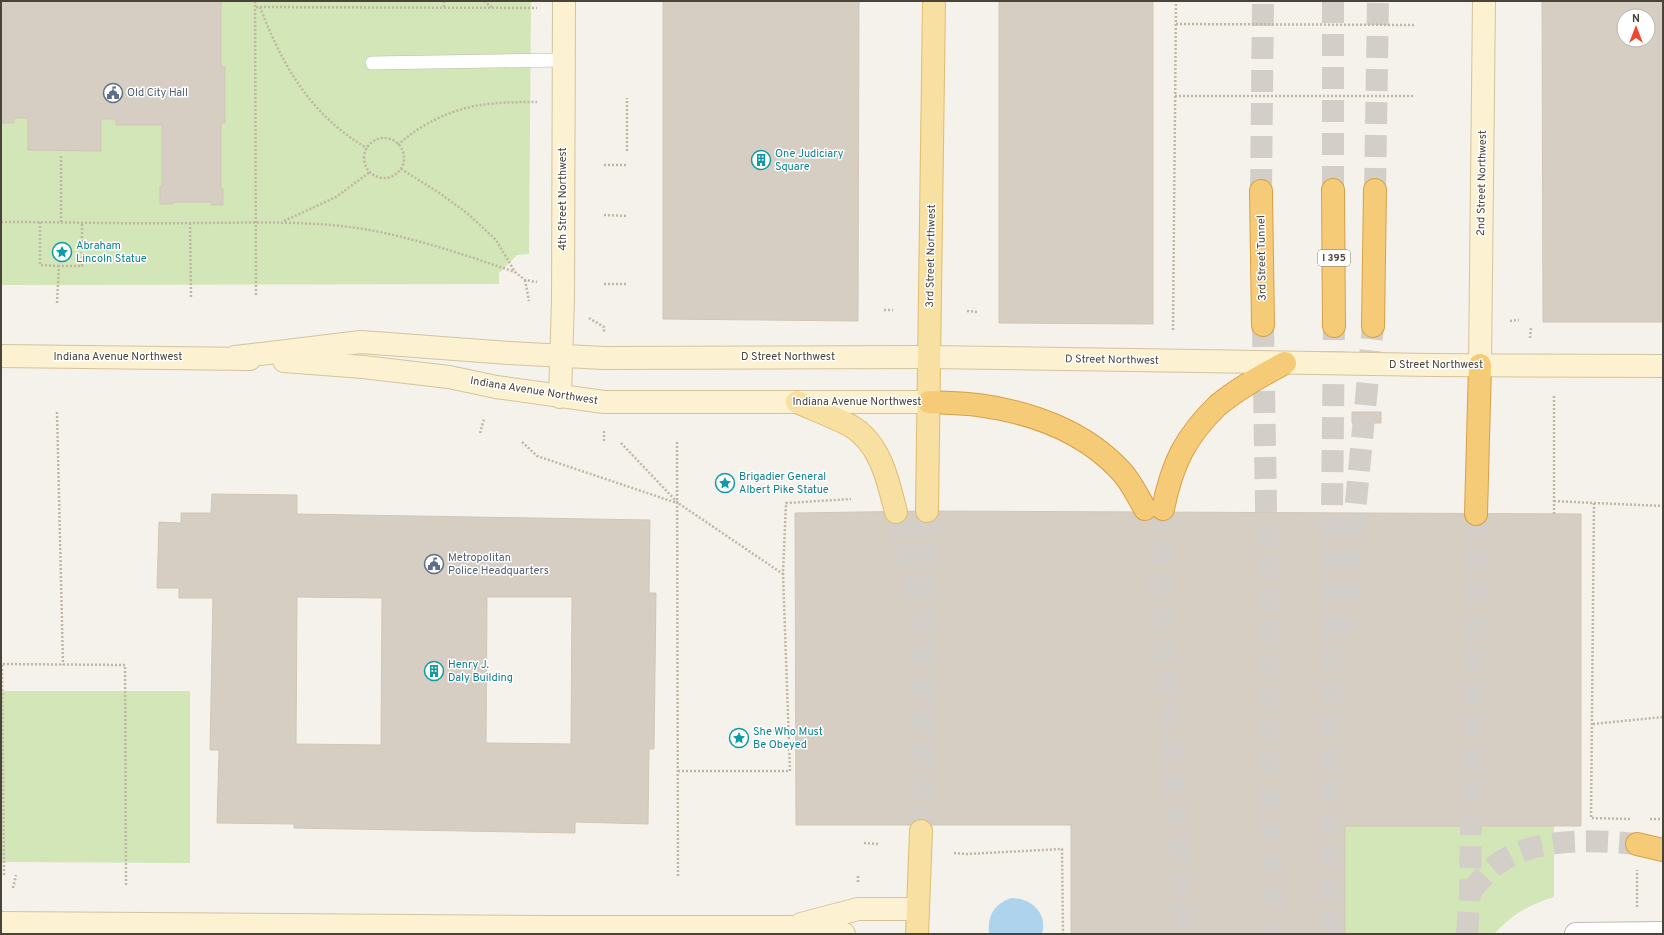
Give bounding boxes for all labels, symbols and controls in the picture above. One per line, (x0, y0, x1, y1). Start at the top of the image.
north arrow (1616, 8, 1656, 48)
text: N (1632, 12, 1640, 26)
public building icon: Old City Hall (102, 82, 124, 104)
place label: Old City Hall (127, 86, 188, 100)
street label: 2nd Street Northwest (1474, 130, 1490, 236)
street label: 4th Street Northwest (556, 147, 570, 251)
place label: One Judiciary Square (775, 147, 844, 174)
building icon: One Judiciary Square (750, 149, 772, 171)
street label: 3rd Street Northwest (923, 204, 939, 308)
street label: 3rd Street Tunnel (1254, 215, 1270, 301)
place label: Abraham Lincoln Statue (76, 239, 147, 266)
place icon: Abraham Lincoln Statue (51, 241, 73, 263)
road number: I 395 (1318, 250, 1350, 266)
street label: Indiana Avenue Northwest (53, 350, 183, 364)
street label: D Street Northwest (741, 350, 835, 364)
street label: D Street Northwest (1065, 352, 1159, 368)
street label: D Street Northwest (1389, 358, 1483, 372)
street label: Indiana Avenue Northwest (469, 374, 599, 408)
street label: Indiana Avenue Northwest (792, 395, 922, 409)
place label: Brigadier General Albert Pike Statue (739, 470, 829, 497)
place icon: Brigadier General Albert Pike Statue (714, 472, 736, 494)
place label: Metropolitan Police Headquarters (448, 551, 549, 578)
public building icon: Metropolitan Police Headquarters (423, 553, 445, 575)
place label: Henry J. Daly Building (448, 658, 513, 685)
building icon: Henry J. Daly Building (423, 660, 445, 682)
place label: She Who Must Be Obeyed (753, 725, 823, 752)
place icon: She Who Must Be Obeyed (728, 727, 750, 749)

